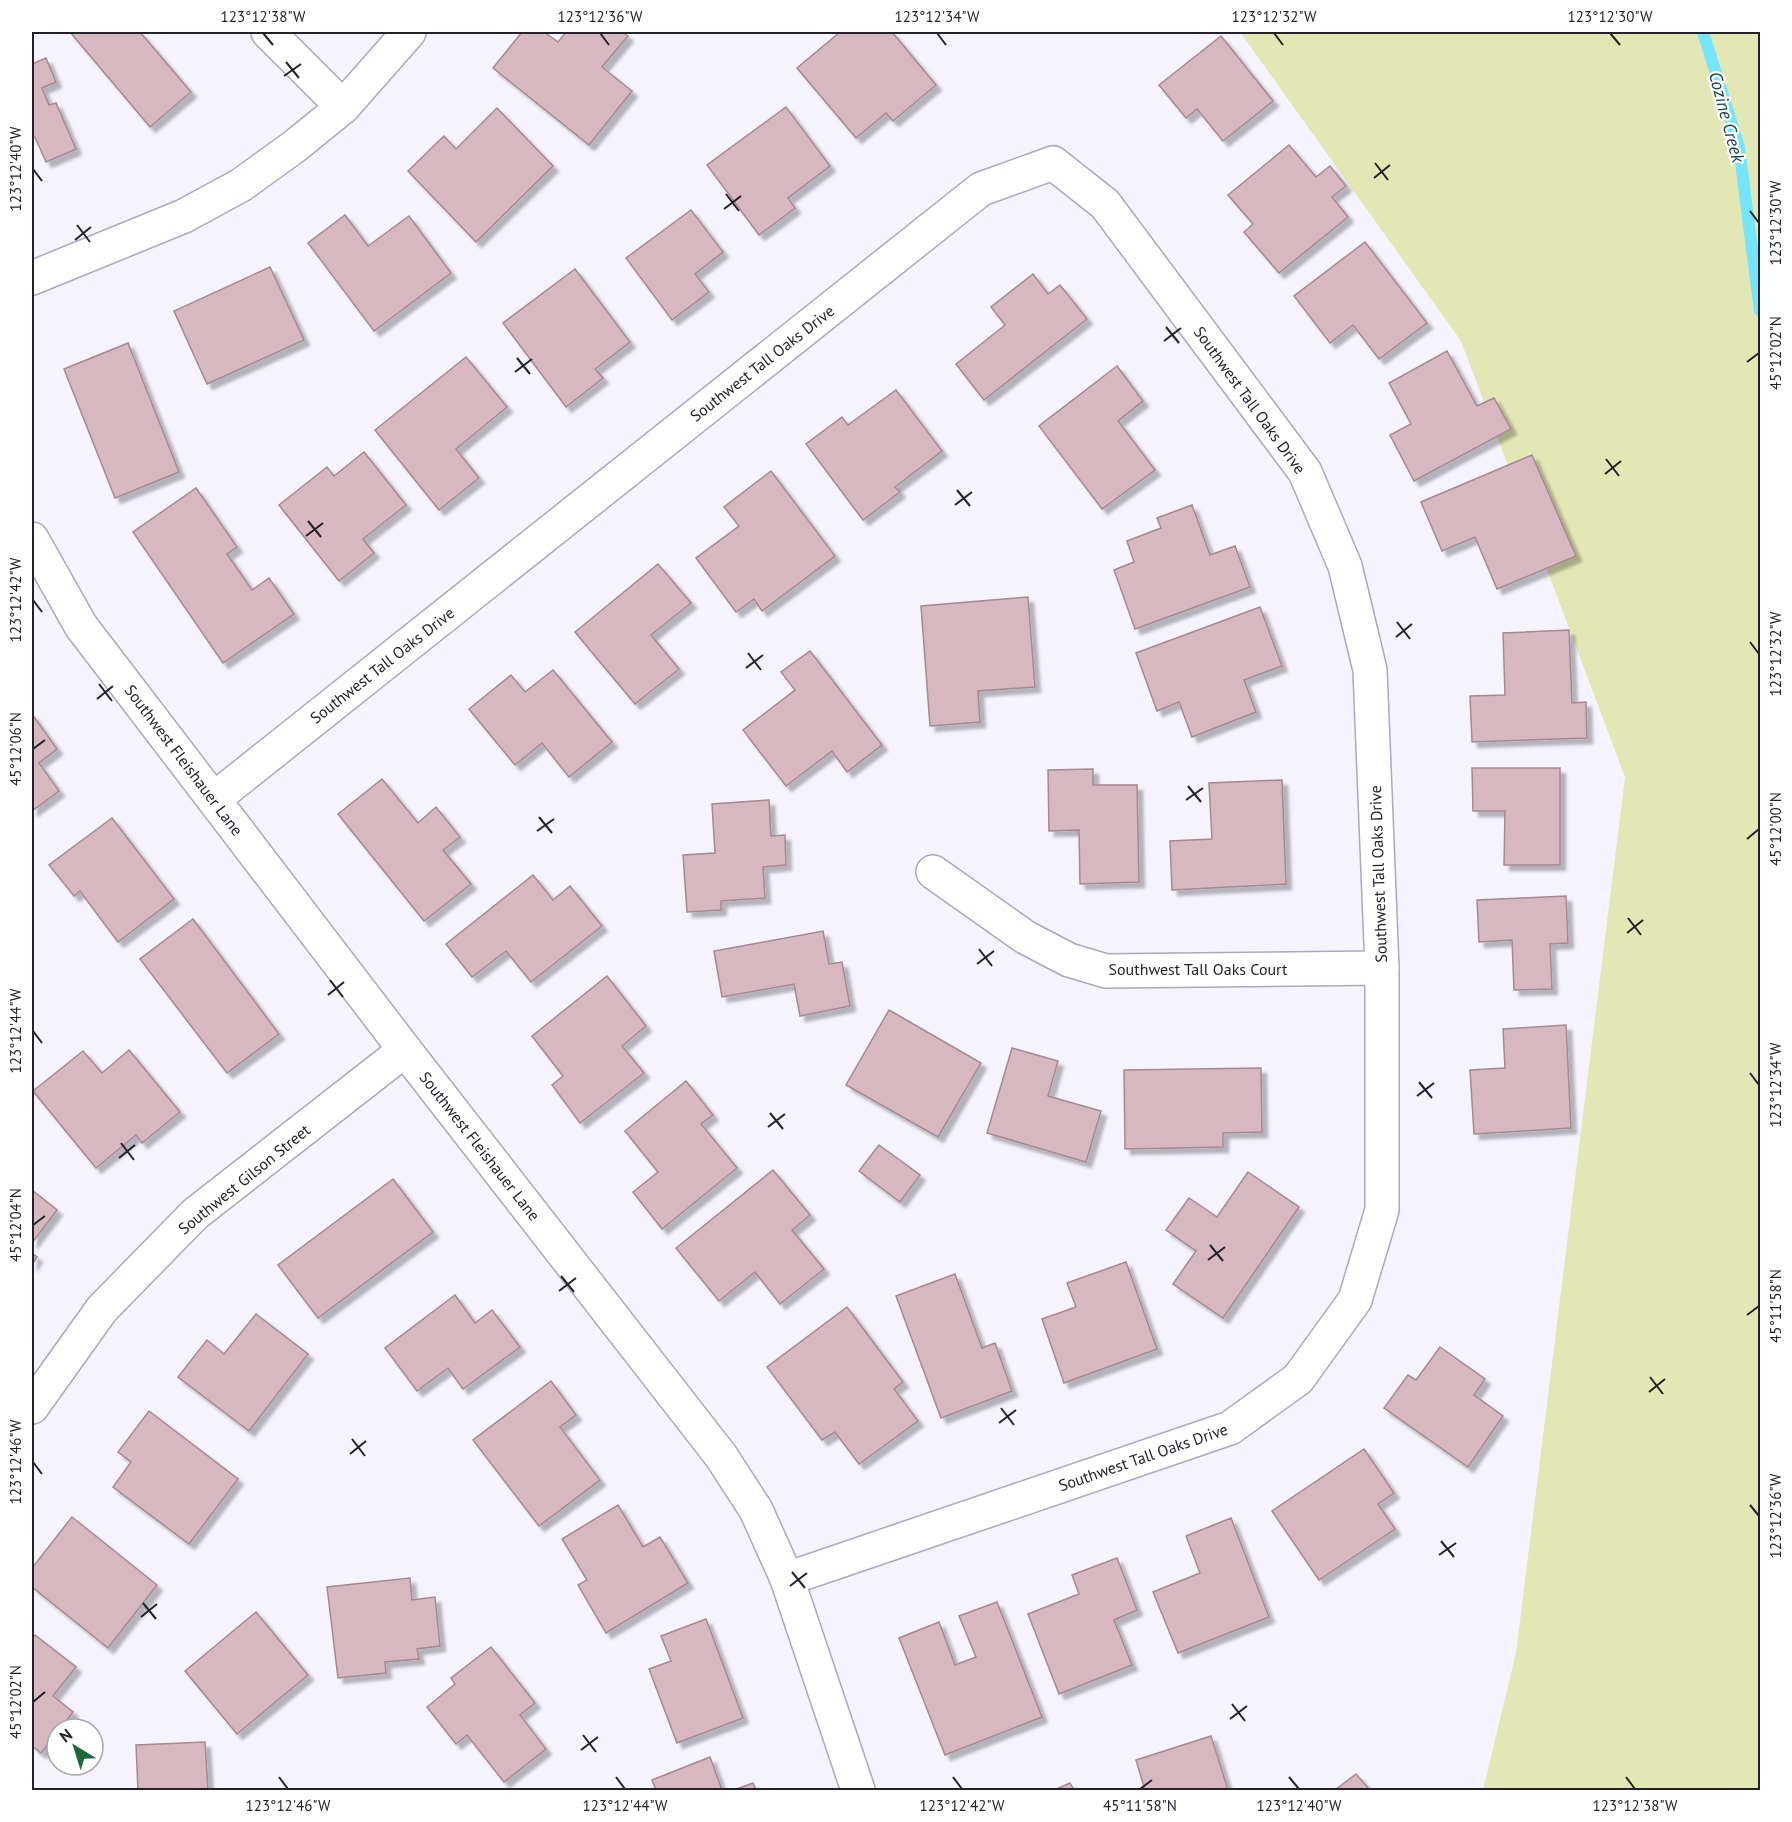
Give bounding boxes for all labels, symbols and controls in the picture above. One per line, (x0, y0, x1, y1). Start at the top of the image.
text: 123°12'38"W (221, 7, 306, 26)
text: 123°12'36"W (558, 7, 643, 26)
text: 123°12'34"W (895, 7, 980, 26)
text: 123°12'32"W (1232, 7, 1317, 26)
text: 123°12'30"W (1568, 7, 1653, 26)
water label: Cozine Creek (1704, 69, 1750, 166)
text: 123°12'40"W (6, 126, 25, 211)
text: 123°12'30"W (1766, 180, 1785, 265)
street label: Southwest Tall Oaks Drive (686, 300, 838, 426)
text: 45°12'02"N (1766, 316, 1785, 390)
street label: Southwest Tall Oaks Drive (1190, 322, 1310, 478)
text: 123°12'42"W (6, 557, 25, 642)
street label: Southwest Tall Oaks Drive (306, 602, 458, 728)
text: 123°12'32"W (1766, 611, 1785, 696)
street label: Southwest Fleishauer Lane (121, 680, 247, 840)
text: 45°12'06"N (6, 712, 25, 786)
street label: Southwest Tall Oaks Drive (1365, 785, 1391, 963)
text: 45°12'00"N (1766, 792, 1785, 866)
street label: Southwest Tall Oaks Court (1109, 959, 1288, 979)
text: 123°12'44"W (6, 988, 25, 1073)
text: 123°12'34"W (1766, 1042, 1785, 1127)
street label: Southwest Fleishauer Lane (415, 1067, 545, 1225)
street label: Southwest Gilson Street (174, 1119, 314, 1238)
text: 45°12'04"N (6, 1188, 25, 1262)
text: 45°11'58"N (1766, 1269, 1785, 1343)
text: 123°12'46"W (6, 1419, 25, 1504)
street label: Southwest Tall Oaks Drive (1056, 1419, 1230, 1495)
text: 123°12'36"W (1766, 1473, 1785, 1558)
text: 45°12'02"N (6, 1665, 25, 1739)
north arrow (45, 1717, 105, 1777)
text: N (55, 1724, 76, 1746)
text: 123°12'46"W (246, 1796, 331, 1815)
text: 123°12'44"W (583, 1796, 668, 1815)
text: 123°12'42"W (920, 1796, 1005, 1815)
text: 45°11'58"N (1103, 1796, 1177, 1815)
text: 123°12'40"W (1257, 1796, 1342, 1815)
text: 123°12'38"W (1593, 1796, 1678, 1815)

